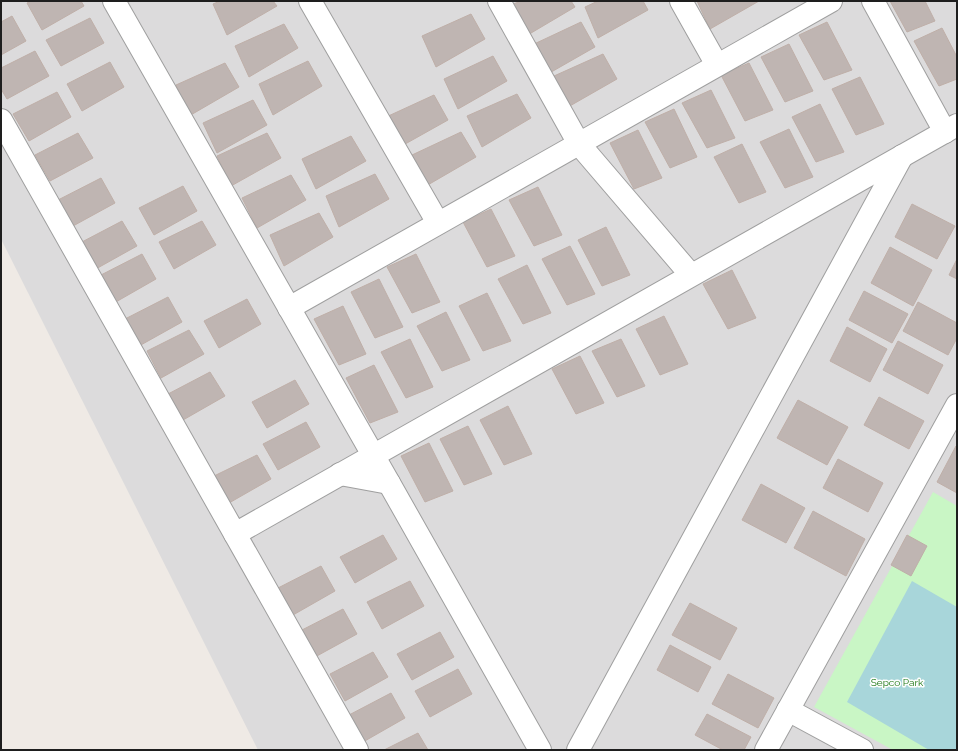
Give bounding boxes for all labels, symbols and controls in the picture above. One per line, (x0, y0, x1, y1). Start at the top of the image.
park label: Sepco Park (871, 677, 924, 688)

